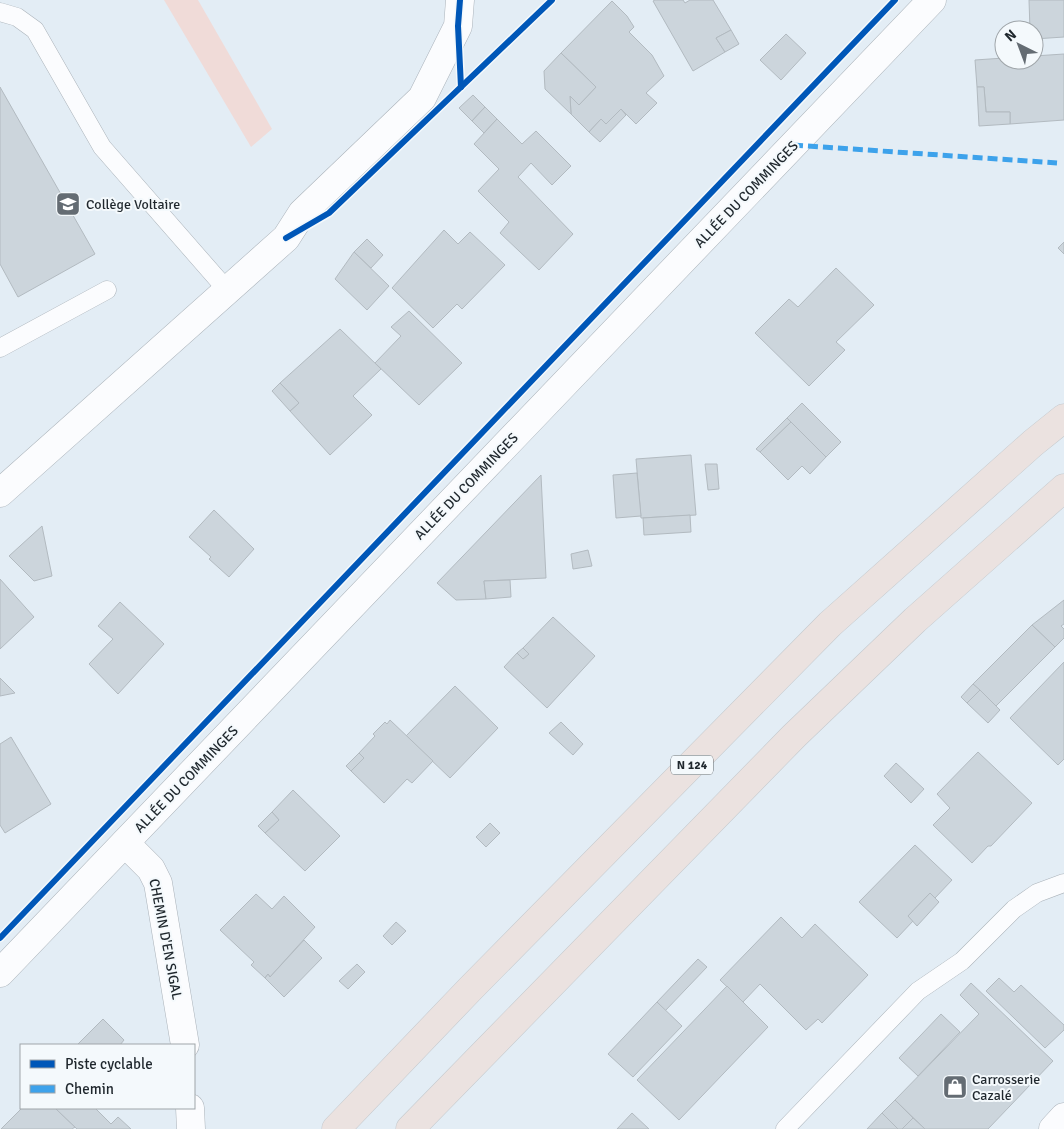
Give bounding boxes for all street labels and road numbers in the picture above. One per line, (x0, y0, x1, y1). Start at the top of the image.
street label: ALLÉE DU COMMINGES (691, 137, 802, 251)
street label: ALLÉE DU COMMINGES (411, 429, 522, 543)
street label: ALLÉE DU COMMINGES (131, 722, 242, 836)
road number: N 124 (671, 756, 713, 774)
street label: CHEMIN D'EN SIGAL (145, 877, 186, 1001)

